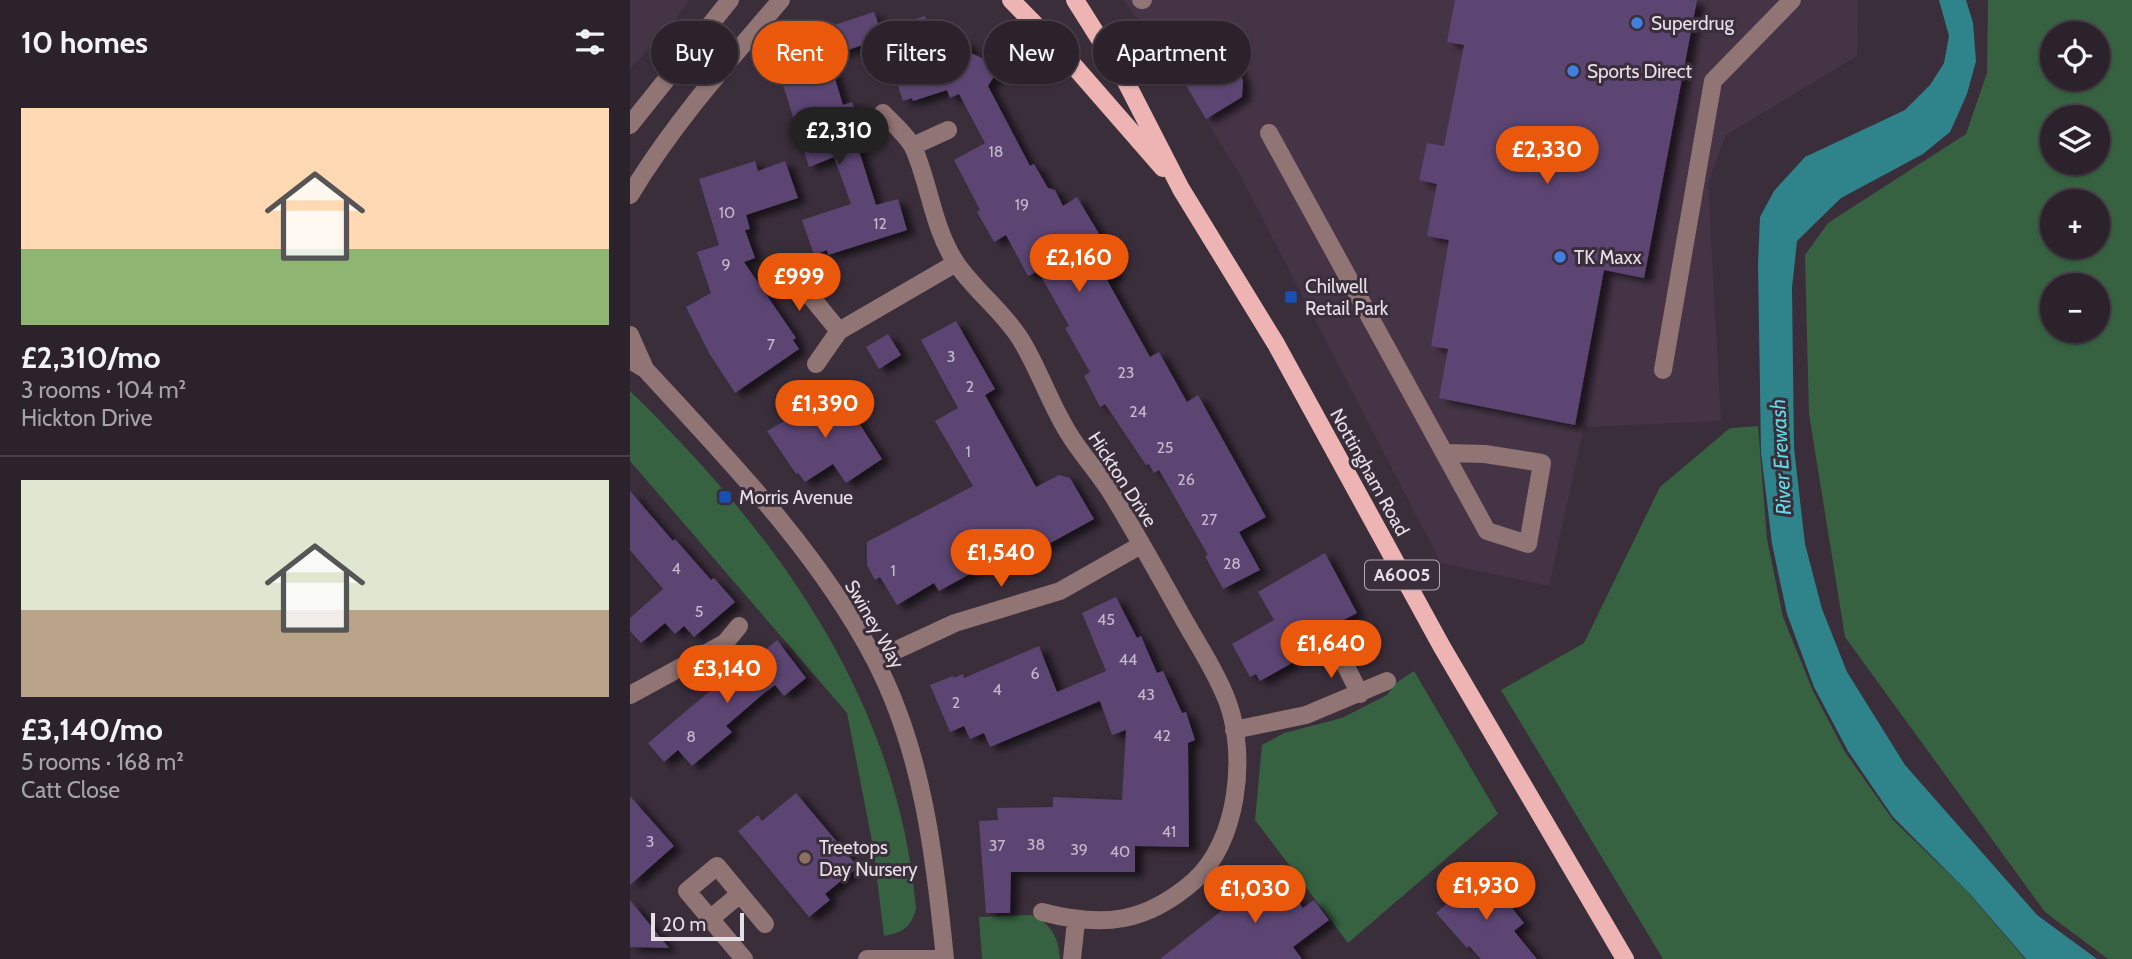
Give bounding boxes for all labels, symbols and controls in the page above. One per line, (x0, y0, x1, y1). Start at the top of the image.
place label: Superdrug (1651, 12, 1735, 35)
marker: Superdrug (1629, 15, 1645, 31)
chip: Buy (651, 21, 738, 84)
chip: Rent (752, 21, 848, 84)
chip: Filters (862, 21, 970, 84)
chip: New (984, 21, 1079, 84)
chip: Apartment (1093, 21, 1251, 84)
map controls (2040, 21, 2110, 343)
button: locate (2040, 21, 2110, 91)
icon: filters (571, 23, 609, 61)
text: 10 homes (21, 24, 148, 61)
place label: Sports Direct (1587, 60, 1692, 83)
marker: Sports Direct (1565, 63, 1581, 79)
button: layers (2040, 105, 2110, 175)
pin: £2,310 (782, 108, 896, 167)
text: £2,310 (806, 116, 872, 144)
pin: £2,330 (1490, 127, 1604, 186)
text: £2,330 (1512, 135, 1582, 163)
house number: 18 (989, 142, 1003, 161)
icon: home (252, 153, 378, 279)
button: + (2040, 189, 2110, 259)
house number: 19 (1015, 195, 1029, 214)
house number: 10 (719, 203, 735, 222)
house number: 12 (873, 214, 887, 233)
pin: £2,160 (1022, 234, 1136, 294)
text: £2,160 (1046, 243, 1112, 271)
place label: TK Maxx (1574, 246, 1642, 269)
marker: TK Maxx (1552, 249, 1568, 265)
pin: £999 (758, 254, 840, 313)
house number: 9 (721, 255, 731, 274)
text: £999 (774, 262, 824, 290)
button: − (2040, 273, 2110, 343)
place label: Chilwell Retail Park (1305, 275, 1389, 320)
marker: Chilwell Retail Park (1283, 289, 1299, 305)
house number: 7 (767, 335, 775, 354)
text: £2,310/mo (21, 339, 161, 376)
house number: 3 (947, 347, 955, 366)
house number: 23 (1117, 363, 1135, 382)
text: 3 rooms · 104 m² (21, 376, 186, 404)
house number: 2 (966, 377, 974, 396)
pin: £1,390 (768, 380, 882, 440)
text: £1,390 (791, 389, 859, 417)
water label: River Erewash (1765, 398, 1796, 516)
house number: 24 (1129, 402, 1147, 421)
text: Hickton Drive (21, 404, 153, 432)
street label: Nottingham Road (1325, 405, 1414, 540)
street label: Hickton Drive (1083, 427, 1162, 531)
house number: 25 (1156, 438, 1174, 457)
house number: 1 (965, 442, 971, 461)
house number: 26 (1177, 470, 1195, 489)
place label: Morris Avenue (739, 486, 853, 509)
marker: Morris Avenue (717, 489, 733, 505)
house number: 27 (1201, 510, 1217, 529)
icon: home (252, 525, 378, 651)
pin: £1,540 (944, 530, 1058, 589)
text: £1,540 (967, 538, 1035, 566)
house number: 28 (1223, 554, 1241, 573)
house number: 4 (671, 559, 681, 578)
road number: A6005 (1365, 560, 1439, 590)
house number: 1 (890, 561, 896, 580)
street label: Swiney Way (840, 576, 909, 673)
house number: 5 (695, 602, 703, 621)
house number: 45 (1097, 610, 1115, 629)
pin: £1,640 (1274, 620, 1388, 680)
text: £1,640 (1296, 629, 1366, 657)
pin: £3,140 (670, 646, 784, 705)
house number: 44 (1119, 650, 1137, 669)
text: £3,140 (693, 654, 761, 682)
house number: 6 (1030, 664, 1040, 683)
house number: 4 (992, 680, 1002, 699)
house number: 43 (1137, 685, 1155, 704)
house number: 2 (952, 693, 960, 712)
text: £3,140/mo (21, 711, 163, 748)
house number: 42 (1153, 726, 1171, 745)
house number: 8 (686, 727, 696, 746)
text: 5 rooms · 168 m² (21, 748, 184, 776)
text: Catt Close (21, 776, 120, 804)
house number: 41 (1162, 822, 1176, 841)
house number: 3 (646, 832, 654, 851)
house number: 38 (1027, 835, 1045, 854)
place label: Treetops Day Nursery (819, 836, 918, 881)
house number: 37 (989, 836, 1005, 855)
house number: 39 (1070, 840, 1088, 859)
house number: 40 (1110, 842, 1130, 861)
marker: Treetops Day Nursery (797, 850, 813, 866)
pin: £1,930 (1429, 862, 1543, 922)
pin: £1,030 (1198, 866, 1312, 925)
text: £1,930 (1453, 871, 1520, 899)
text: £1,030 (1220, 874, 1290, 902)
scale bar (651, 910, 744, 942)
text: 20 m (662, 913, 706, 936)

